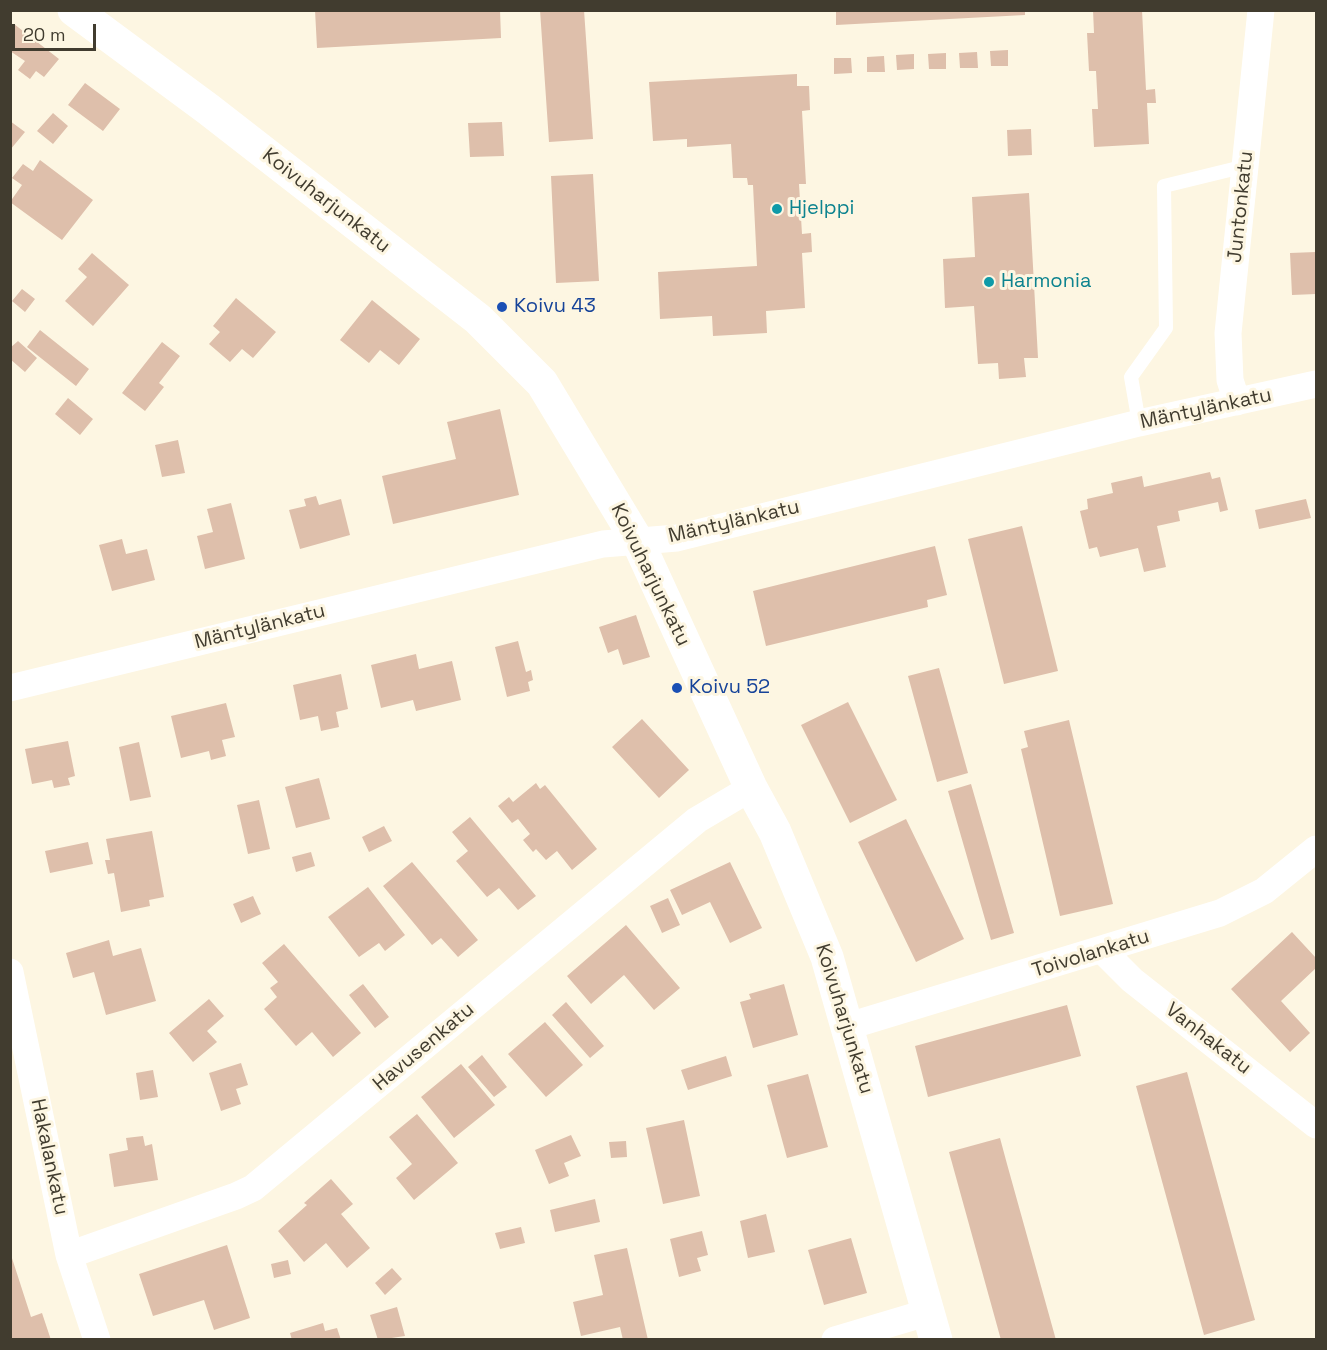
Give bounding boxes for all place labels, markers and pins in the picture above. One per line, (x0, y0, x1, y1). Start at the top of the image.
place label: Hjelppi (789, 197, 854, 221)
marker: Hjelppi (770, 202, 784, 216)
place label: Harmonia (1001, 270, 1091, 294)
marker: Harmonia (982, 275, 996, 289)
place label: Koivu 43 (514, 295, 596, 319)
marker: Koivu 43 (495, 300, 509, 314)
place label: Koivu 52 (689, 676, 770, 700)
marker: Koivu 52 (670, 681, 684, 695)

